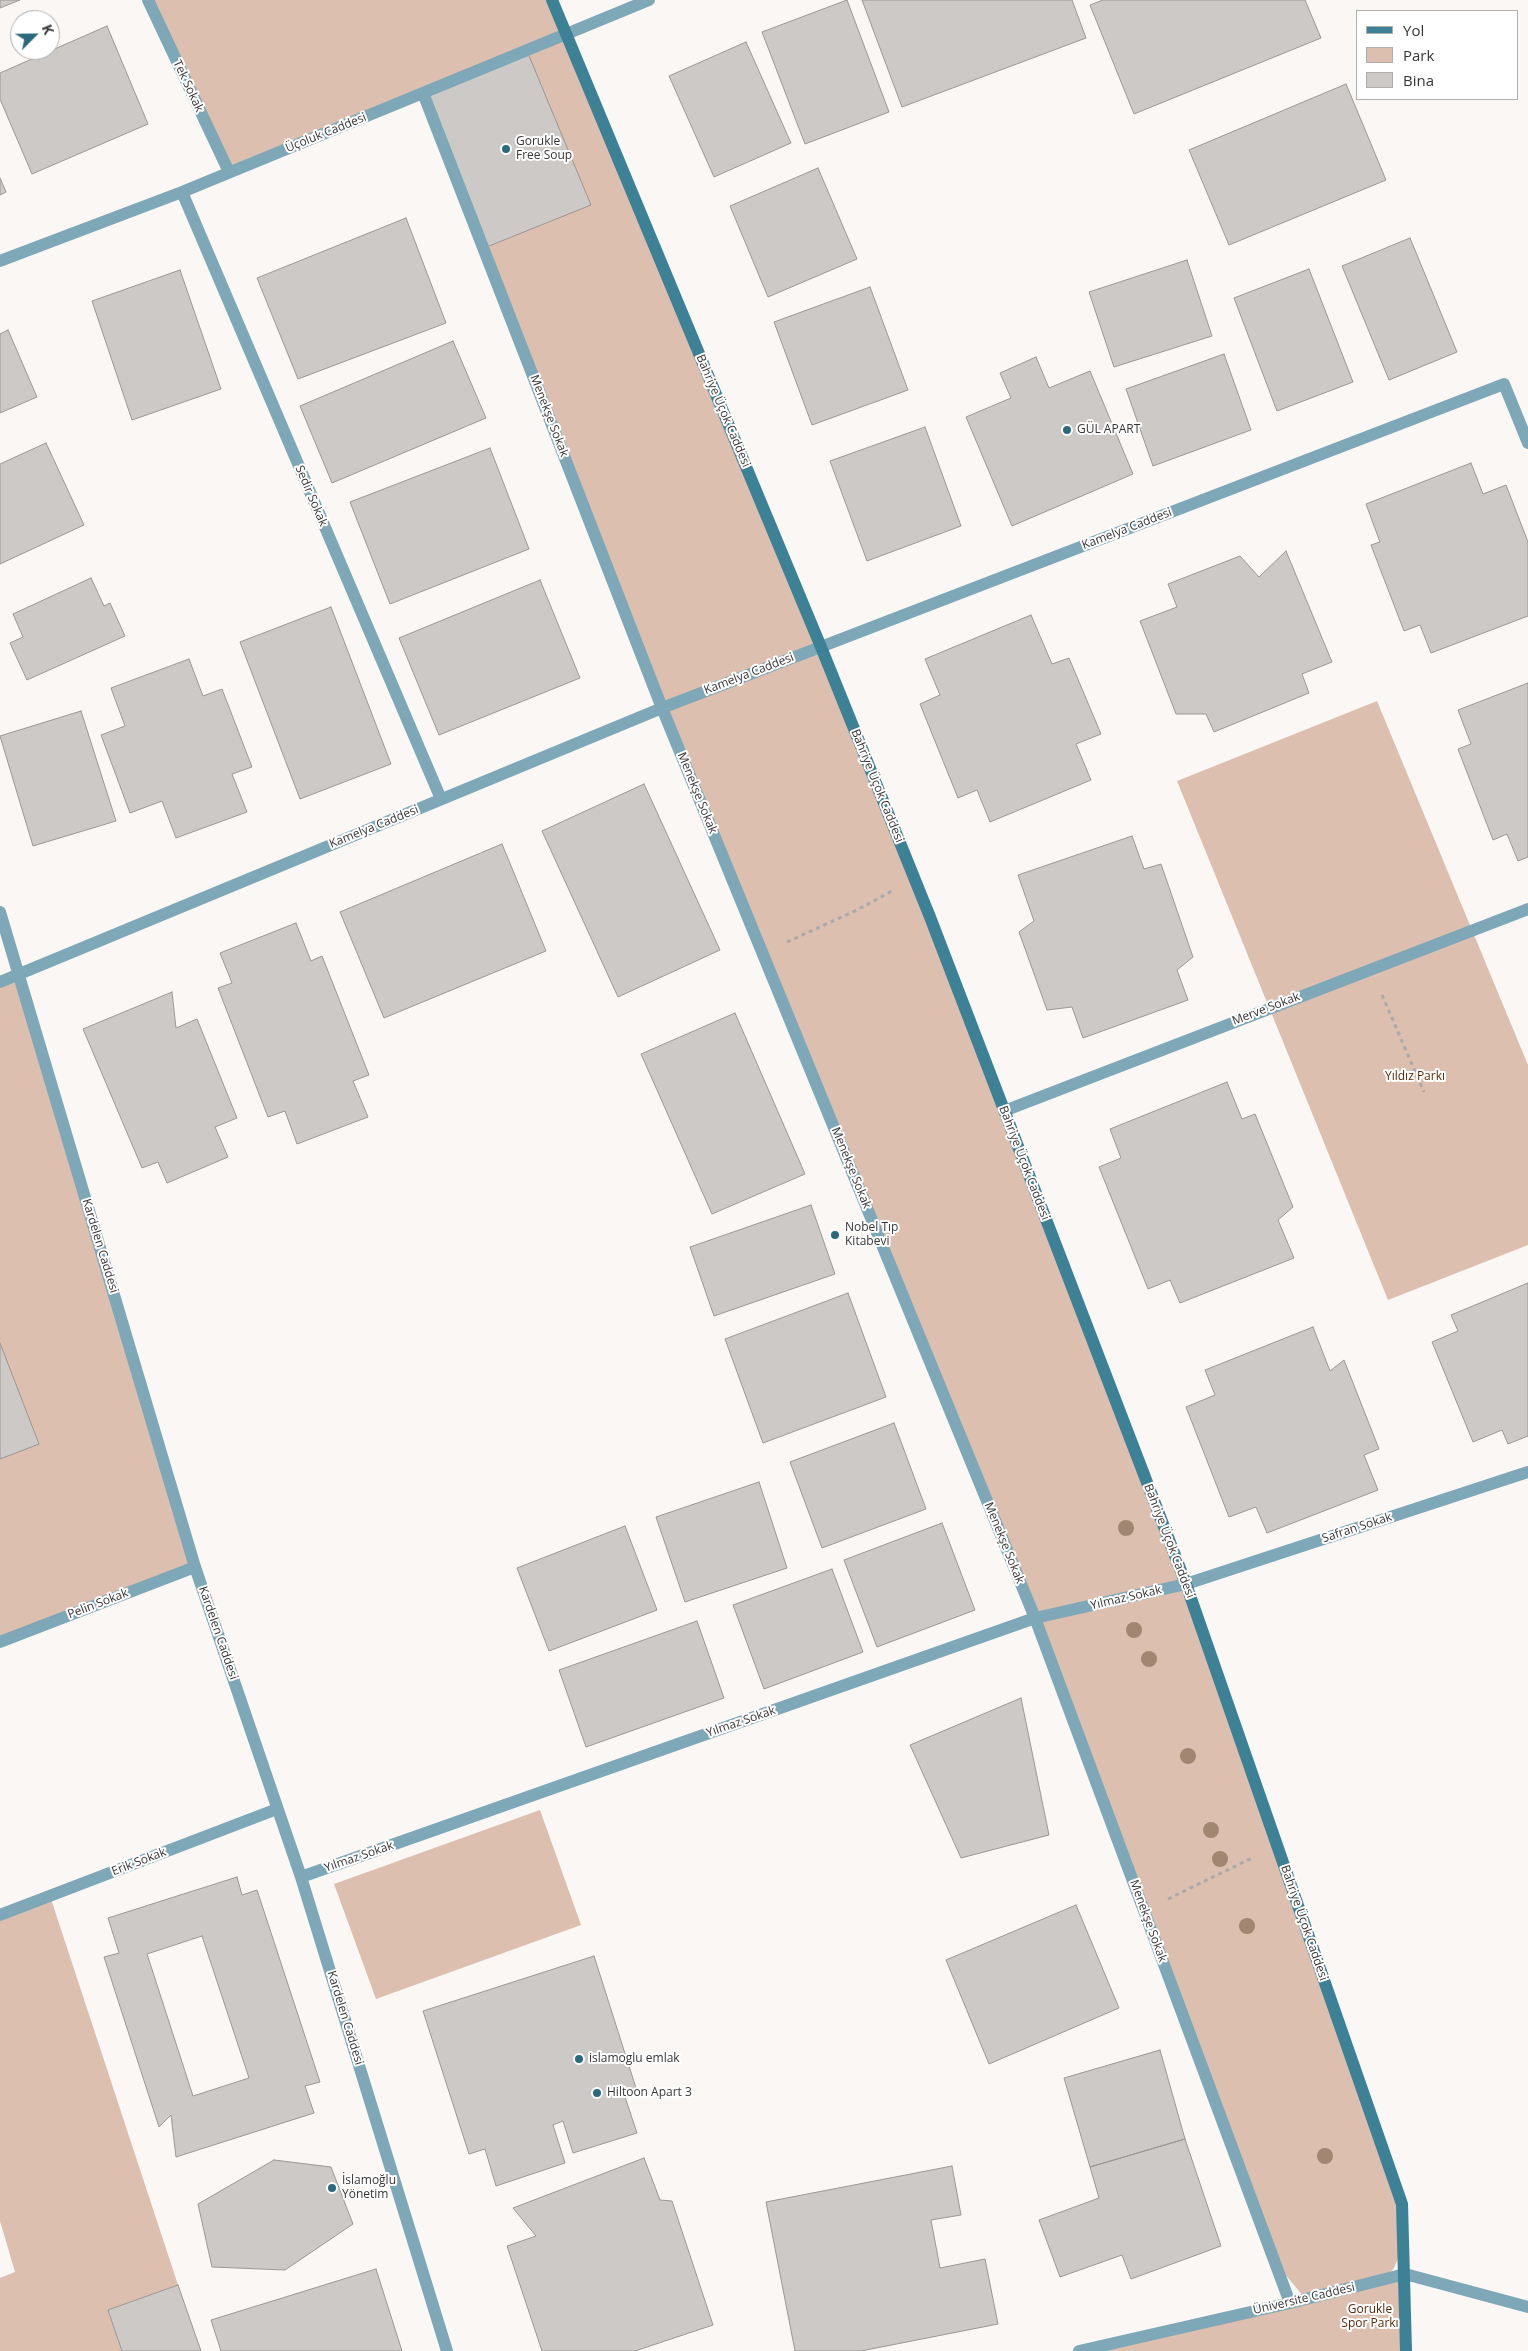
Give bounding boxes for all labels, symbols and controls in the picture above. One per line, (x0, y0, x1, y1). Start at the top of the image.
north arrow (10, 10, 60, 60)
legend (1356, 10, 1518, 100)
text: Yol (1403, 20, 1424, 40)
text: K (38, 21, 59, 37)
text: Park (1403, 45, 1434, 65)
street label: Tek Sokak (170, 58, 206, 114)
text: Bina (1403, 70, 1434, 90)
street label: Üçoluk Caddesi (283, 110, 369, 156)
place label: Gorukle Free Soup (516, 135, 572, 163)
marker: Gorukle Free Soup (500, 143, 512, 155)
street label: Bahriye Üçok Caddesi (693, 352, 753, 470)
street label: Menekşe Sokak (527, 373, 571, 459)
place label: GÜL APART (1077, 423, 1140, 437)
marker: GÜL APART (1061, 424, 1073, 436)
street label: Sedir Sokak (292, 463, 330, 529)
street label: Kamelya Caddesi (1080, 505, 1174, 553)
street label: Kamelya Caddesi (702, 650, 796, 698)
street label: Bahriye Üçok Caddesi (848, 727, 906, 845)
street label: Menekşe Sokak (674, 750, 720, 836)
street label: Kamelya Caddesi (327, 803, 421, 851)
street label: Merve Sokak (1230, 989, 1302, 1029)
park label: Yıldız Parkı (1385, 1070, 1445, 1084)
street label: Bahriye Üçok Caddesi (996, 1104, 1052, 1222)
street label: Menekşe Sokak (828, 1125, 874, 1211)
street label: Kardelen Caddesi (79, 1197, 121, 1295)
place label: Nobel Tıp Kitabevi (845, 1221, 898, 1249)
marker: Nobel Tıp Kitabevi (829, 1229, 841, 1241)
street label: Bahriye Üçok Caddesi (1141, 1482, 1197, 1600)
street label: Menekşe Sokak (981, 1500, 1027, 1586)
street label: Safran Sokak (1320, 1510, 1394, 1546)
street label: Yılmaz Sokak (1089, 1583, 1163, 1613)
street label: Kardelen Caddesi (195, 1584, 241, 1682)
street label: Pelin Sokak (66, 1586, 130, 1622)
street label: Yılmaz Sokak (704, 1703, 778, 1741)
street label: Yılmaz Sokak (322, 1838, 396, 1876)
street label: Erik Sokak (110, 1845, 168, 1879)
street label: Bahriye Üçok Caddesi (1277, 1863, 1331, 1983)
street label: Menekşe Sokak (1126, 1878, 1170, 1964)
street label: Kardelen Caddesi (324, 1969, 366, 2067)
place label: islamoglu emlak (589, 2052, 680, 2066)
marker: islamoglu emlak (573, 2053, 585, 2065)
place label: Hiltoon Apart 3 (607, 2086, 692, 2100)
marker: Hiltoon Apart 3 (591, 2087, 603, 2099)
place label: İslamoğlu Yönetim (342, 2174, 396, 2202)
marker: İslamoğlu Yönetim (326, 2182, 338, 2194)
street label: Üniversite Caddesi (1252, 2280, 1356, 2318)
park label: Gorukle Spor Parkı (1341, 2303, 1399, 2331)

